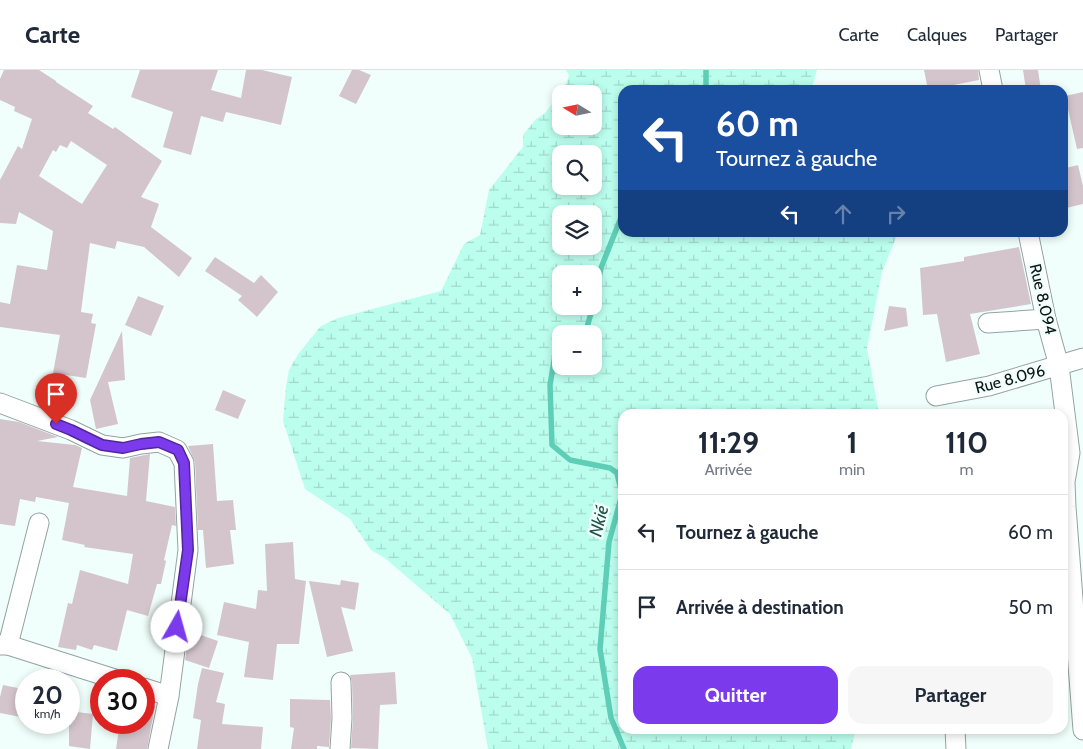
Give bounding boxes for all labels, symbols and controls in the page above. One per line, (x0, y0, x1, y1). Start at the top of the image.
text: Carte (25, 20, 80, 49)
text: Carte (838, 24, 879, 46)
text: Calques (907, 24, 967, 46)
text: Partager (995, 24, 1058, 46)
north arrow (552, 85, 602, 135)
map controls (552, 85, 602, 375)
text: 60 m (716, 102, 799, 145)
icon: left (633, 105, 698, 170)
button: search (552, 145, 602, 195)
text: Tournez à gauche (716, 145, 877, 172)
icon: left (776, 200, 804, 228)
icon: ahead (829, 200, 857, 228)
icon: right (882, 200, 910, 228)
button: layers (552, 205, 602, 255)
street label: Rue 8.094 (1026, 262, 1060, 336)
button: + (552, 265, 602, 315)
button: − (552, 325, 602, 375)
street label: Rue 8.096 (973, 361, 1047, 397)
pin (35, 373, 77, 424)
icon: arrive (42, 380, 70, 408)
text: 11:29 (698, 424, 759, 461)
text: 1 (847, 424, 858, 461)
text: 110 (945, 424, 988, 461)
text: Arrivée (705, 460, 752, 479)
text: min (839, 460, 865, 479)
text: m (960, 460, 974, 479)
water label: Nkié (585, 503, 613, 539)
icon: left (633, 518, 661, 546)
text: Tournez à gauche (676, 521, 818, 544)
text: 60 m (1008, 521, 1053, 544)
icon: arrive (633, 593, 661, 621)
text: Arrivée à destination (676, 596, 844, 619)
text: 50 m (1009, 596, 1053, 619)
position arrow (150, 600, 202, 652)
button: Quitter (633, 666, 838, 724)
button: Partager (848, 666, 1053, 724)
speed limit sign: 30 (90, 669, 155, 734)
text: 20 (32, 680, 63, 710)
text: km/h (34, 706, 61, 721)

